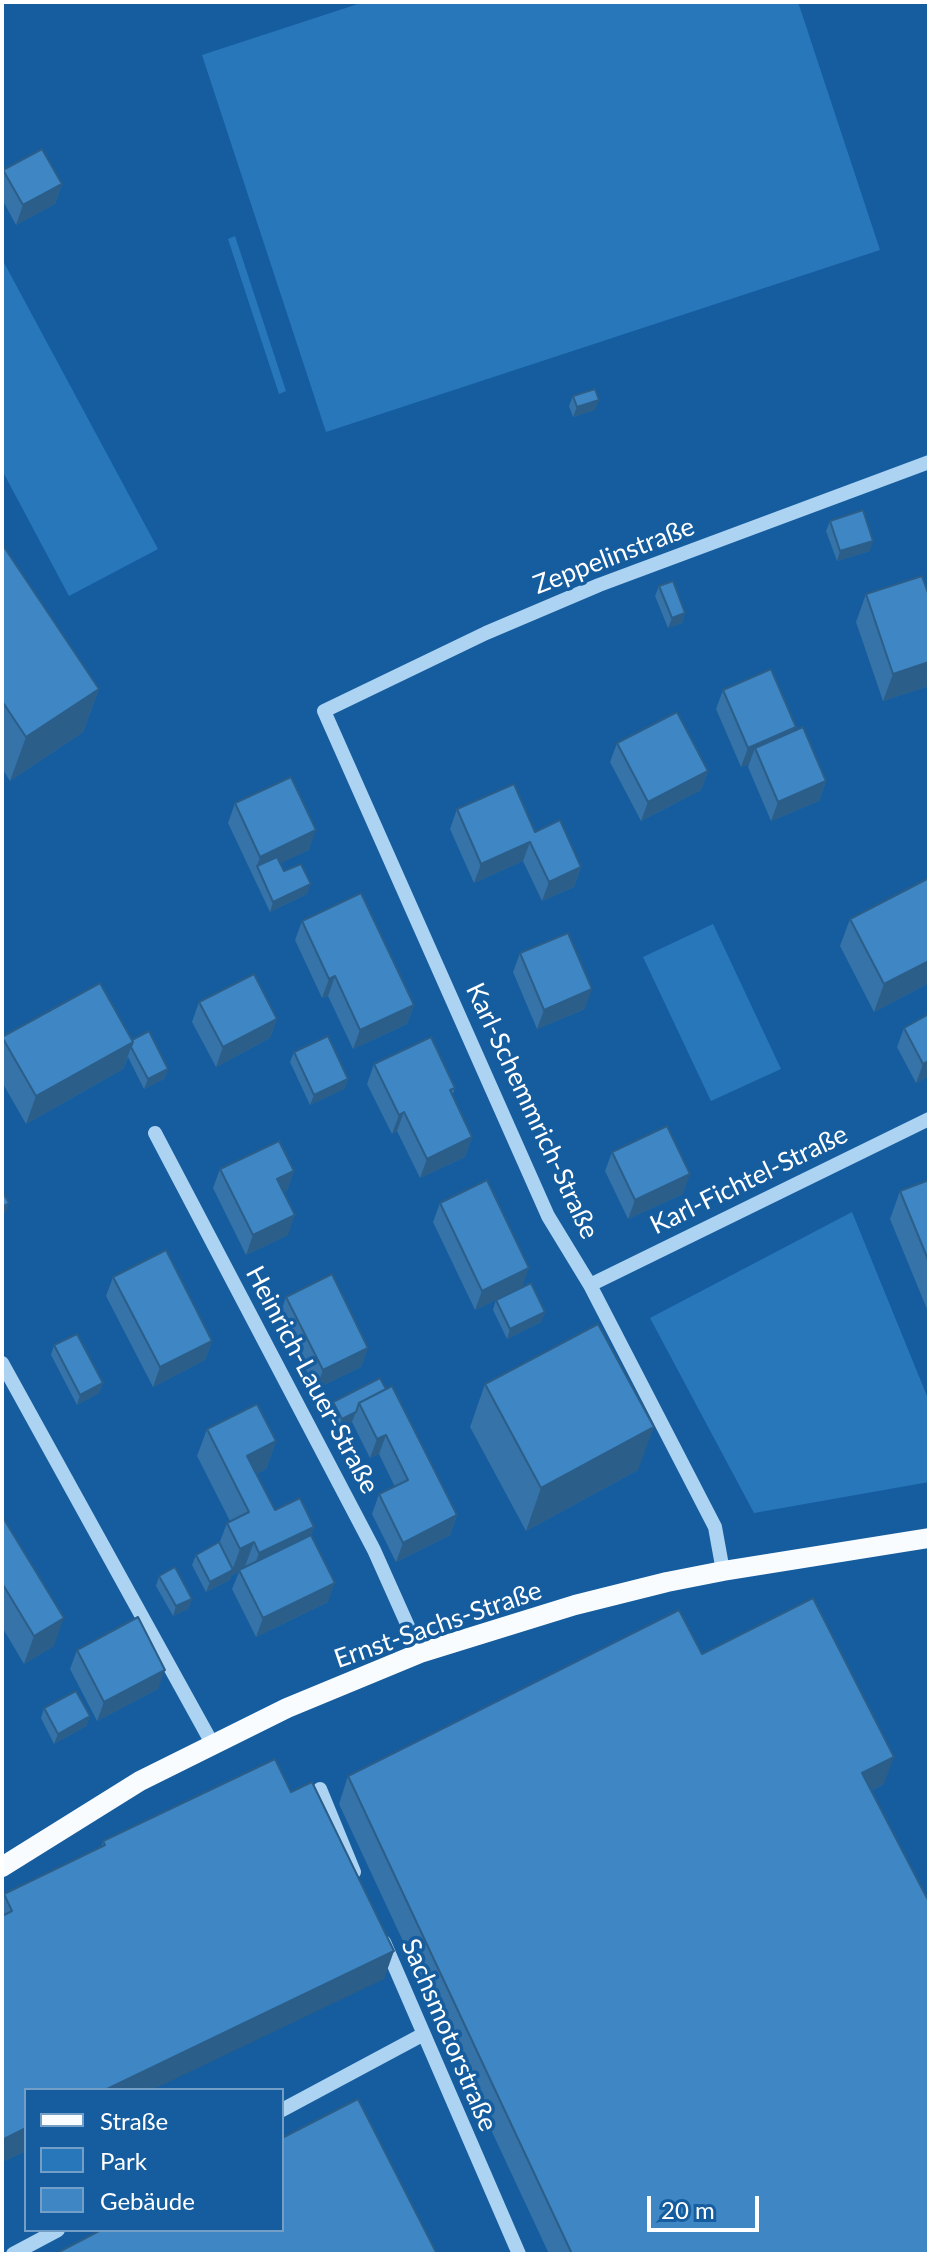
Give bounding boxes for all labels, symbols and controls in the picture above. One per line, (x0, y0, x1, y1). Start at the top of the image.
street label: Zeppelinstraße (529, 511, 699, 601)
street label: Karl-Schemmrich-Straße (459, 978, 605, 1244)
street label: Karl-Fichtel-Straße (645, 1119, 853, 1241)
street label: Heinrich-Lauer-Straße (239, 1261, 385, 1499)
street label: Ernst-Sachs-Straße (330, 1575, 546, 1675)
street label: Sachsmotorstraße (394, 1934, 504, 2136)
legend (24, 2088, 284, 2232)
text: Straße (100, 2106, 168, 2135)
text: Park (100, 2146, 147, 2175)
scale bar (651, 2180, 763, 2230)
text: Gebäude (100, 2186, 195, 2215)
text: 20 m (661, 2195, 715, 2224)

